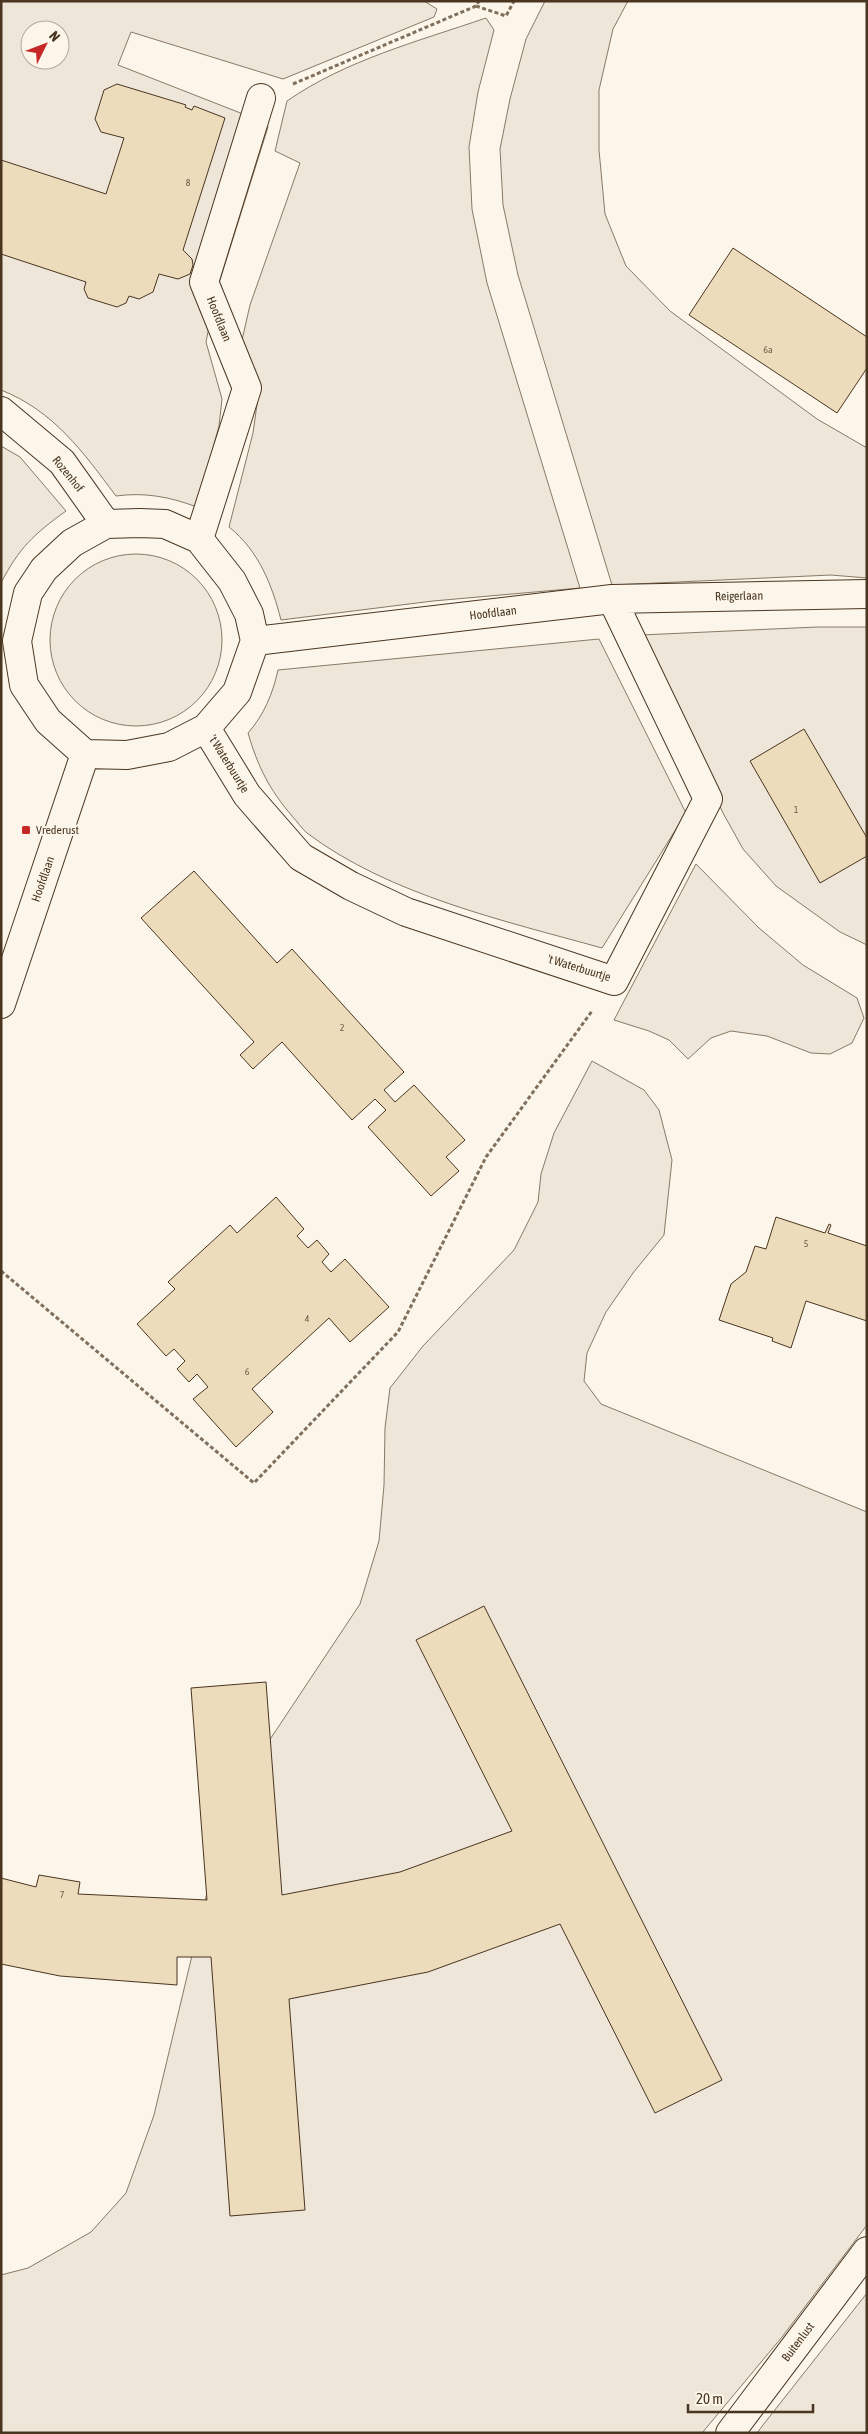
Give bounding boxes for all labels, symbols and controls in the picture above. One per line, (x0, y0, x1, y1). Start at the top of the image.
north arrow (20, 20, 70, 70)
text: N (46, 28, 63, 45)
house number: 8 (186, 177, 191, 188)
street label: Hoofdlaan (204, 294, 234, 344)
house number: 6a (763, 344, 773, 355)
street label: Rozenhof (49, 453, 87, 495)
street label: Reigerlaan (715, 589, 763, 603)
street label: Hoofdlaan (469, 603, 517, 623)
street label: 't Waterbuurtje (206, 732, 252, 796)
house number: 1 (794, 804, 799, 815)
place label: Vrederust (36, 823, 80, 837)
marker: Vrederust (20, 824, 32, 836)
street label: Hoofdlaan (29, 854, 57, 904)
street label: 't Waterbuurtje (546, 952, 612, 984)
house number: 2 (340, 1022, 345, 1033)
house number: 5 (804, 1238, 809, 1249)
house number: 4 (305, 1313, 310, 1324)
house number: 6 (245, 1366, 250, 1377)
house number: 7 (60, 1889, 65, 1900)
street label: Buitenlust (779, 2319, 818, 2364)
scale bar (688, 2382, 813, 2414)
text: 20 m (696, 2390, 723, 2407)

